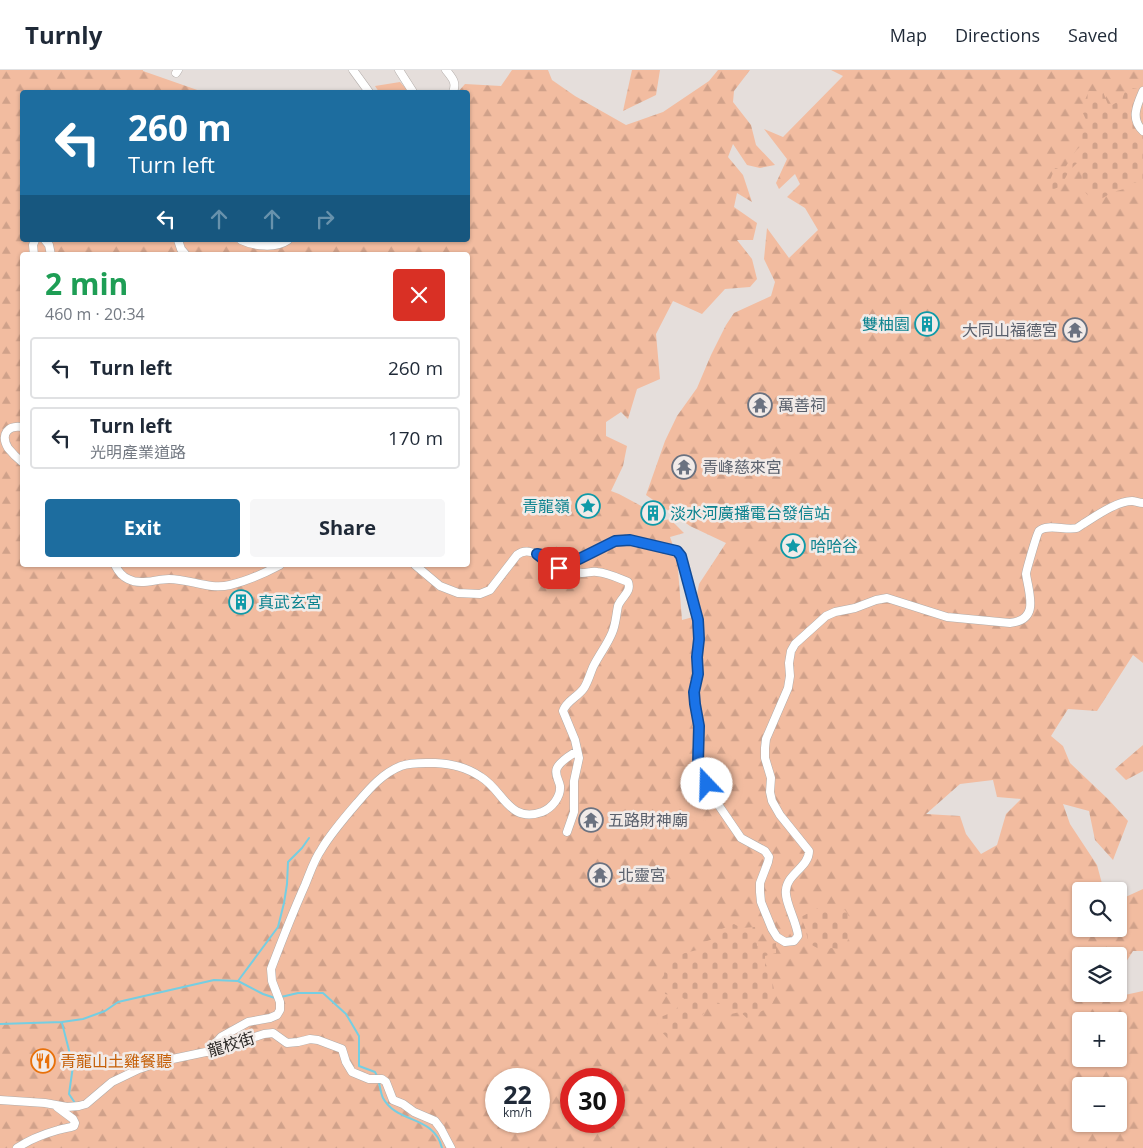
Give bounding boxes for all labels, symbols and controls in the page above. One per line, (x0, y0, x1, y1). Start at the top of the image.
text: Turnly (25, 18, 102, 51)
text: Map (890, 23, 927, 47)
text: Directions (955, 23, 1040, 47)
text: Saved (1068, 23, 1118, 47)
text: 260 m (128, 104, 232, 151)
icon: left (45, 110, 110, 175)
text: Turn left (128, 149, 215, 179)
icon: left (152, 205, 180, 233)
icon: ahead (205, 205, 233, 233)
icon: ahead (258, 205, 286, 233)
icon: right (311, 205, 339, 233)
text: 2 min (45, 263, 128, 304)
button: close (393, 269, 445, 321)
text: 460 m · 20:34 (45, 303, 145, 325)
building icon: 雙柚園 (914, 311, 940, 337)
place label: 雙柚園 (862, 313, 910, 335)
temple icon: 大同山福德宮 (1062, 317, 1088, 343)
place label: 大同山福德宮 (962, 319, 1058, 341)
icon: left (47, 354, 75, 382)
text: Turn left (90, 355, 172, 381)
text: 260 m (388, 355, 443, 381)
temple icon: 萬善祠 (747, 392, 773, 418)
place label: 萬善祠 (778, 394, 826, 416)
text: Turn left (90, 413, 172, 439)
icon: left (47, 424, 75, 452)
text: 170 m (388, 425, 443, 451)
text: 光明產業道路 (90, 441, 186, 463)
temple icon: 青峰慈來宮 (671, 454, 697, 480)
place label: 青峰慈來宮 (702, 456, 782, 478)
place icon: 青龍嶺 (575, 493, 601, 519)
place label: 青龍嶺 (522, 495, 570, 517)
button: Exit (45, 499, 240, 557)
button: Share (250, 499, 445, 557)
building icon: 淡水河廣播電台發信站 (640, 500, 666, 526)
place label: 淡水河廣播電台發信站 (670, 502, 830, 524)
place icon: 哈哈谷 (780, 533, 806, 559)
place label: 哈哈谷 (810, 535, 858, 557)
pin (538, 547, 580, 589)
icon: arrive (545, 554, 573, 582)
building icon: 真武玄宮 (228, 589, 254, 615)
place label: 真武玄宮 (258, 591, 322, 613)
position arrow (680, 757, 732, 809)
temple icon: 五路財神廟 (578, 807, 604, 833)
place label: 五路財神廟 (608, 809, 688, 831)
temple icon: 北靈宮 (587, 862, 613, 888)
place label: 北靈宮 (618, 864, 666, 886)
map controls (1072, 882, 1127, 1132)
button: search (1072, 882, 1127, 937)
button: layers (1072, 947, 1127, 1002)
button: + (1072, 1012, 1127, 1067)
street label: 龍校街 (205, 1026, 257, 1062)
restaurant icon: 青龍山土雞餐聽 (30, 1048, 56, 1074)
place label: 青龍山土雞餐聽 (60, 1050, 172, 1072)
speed limit sign: 30 (560, 1068, 625, 1133)
text: 22 (503, 1077, 532, 1111)
button: − (1072, 1077, 1127, 1132)
text: km/h (503, 1104, 532, 1121)

